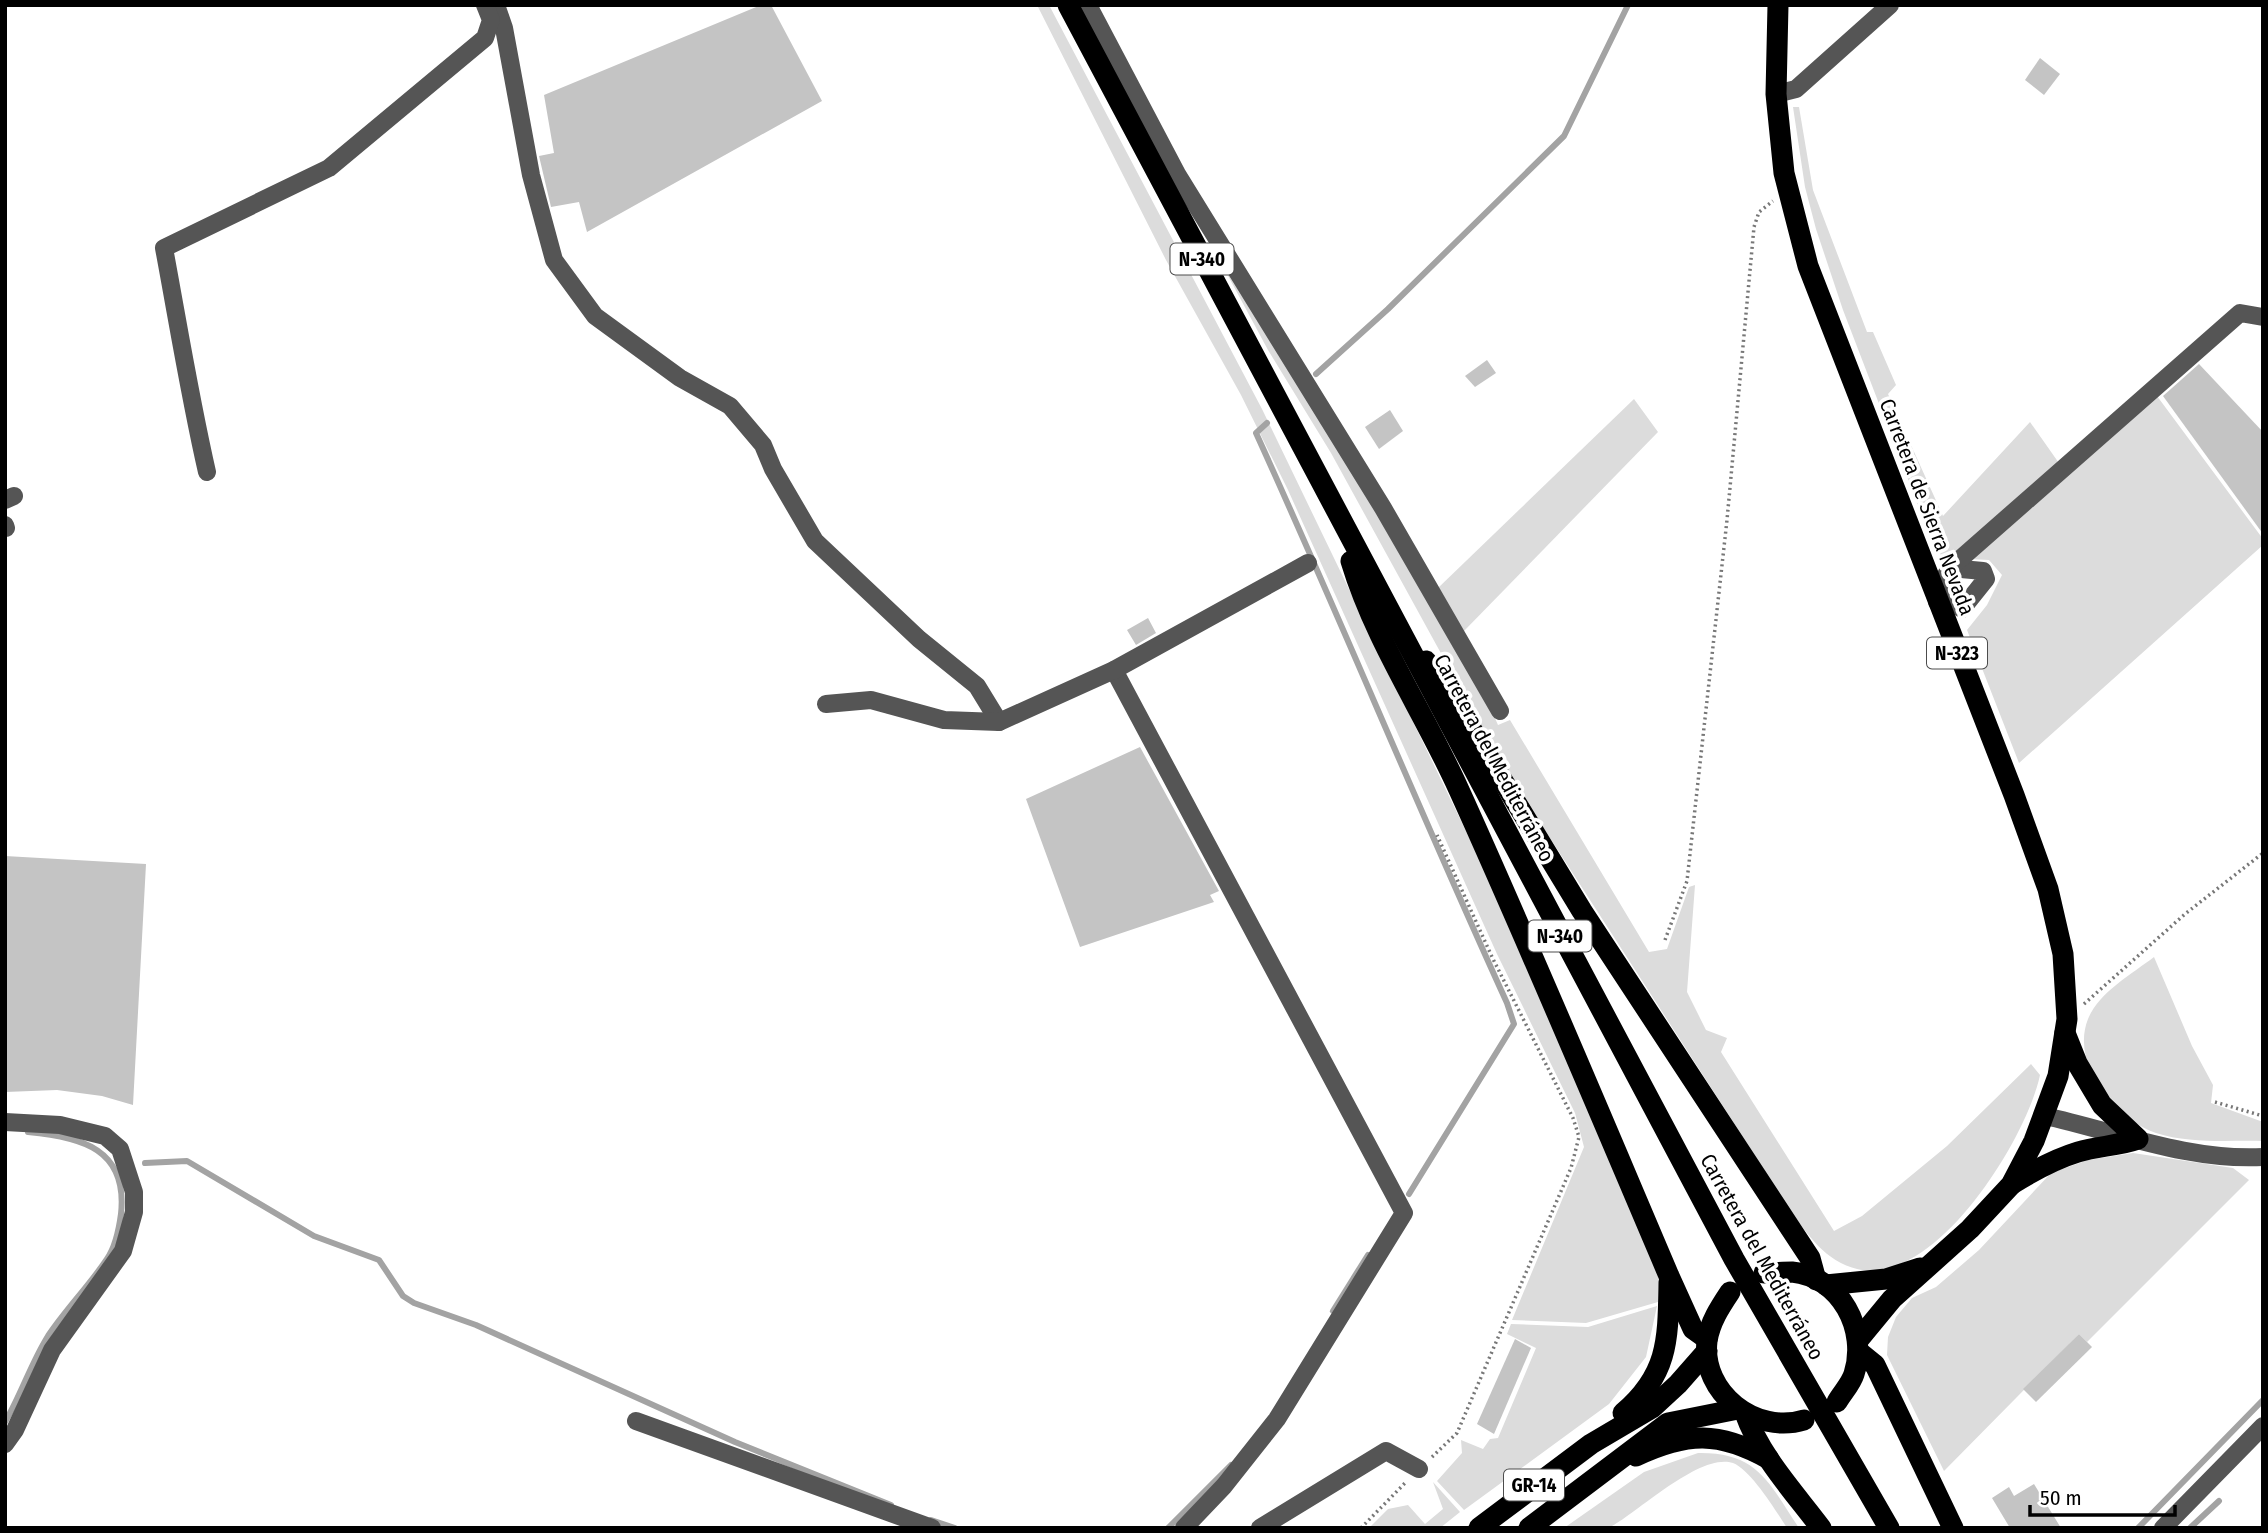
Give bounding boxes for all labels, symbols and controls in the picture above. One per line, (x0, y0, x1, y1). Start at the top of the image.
road number: N-340 (1170, 244, 1234, 274)
street label: Carretera de Sierra Nevada (1874, 395, 1980, 619)
road number: N-323 (1927, 638, 1987, 668)
street label: Carretera del Mediterráneo (1428, 650, 1560, 866)
road number: N-340 (1528, 920, 1592, 952)
street label: Carretera del Mediterráneo (1694, 1149, 1830, 1365)
road number: GR-14 (1504, 1470, 1564, 1500)
scale bar (2030, 1474, 2175, 1518)
text: 50 m (2040, 1485, 2082, 1511)

